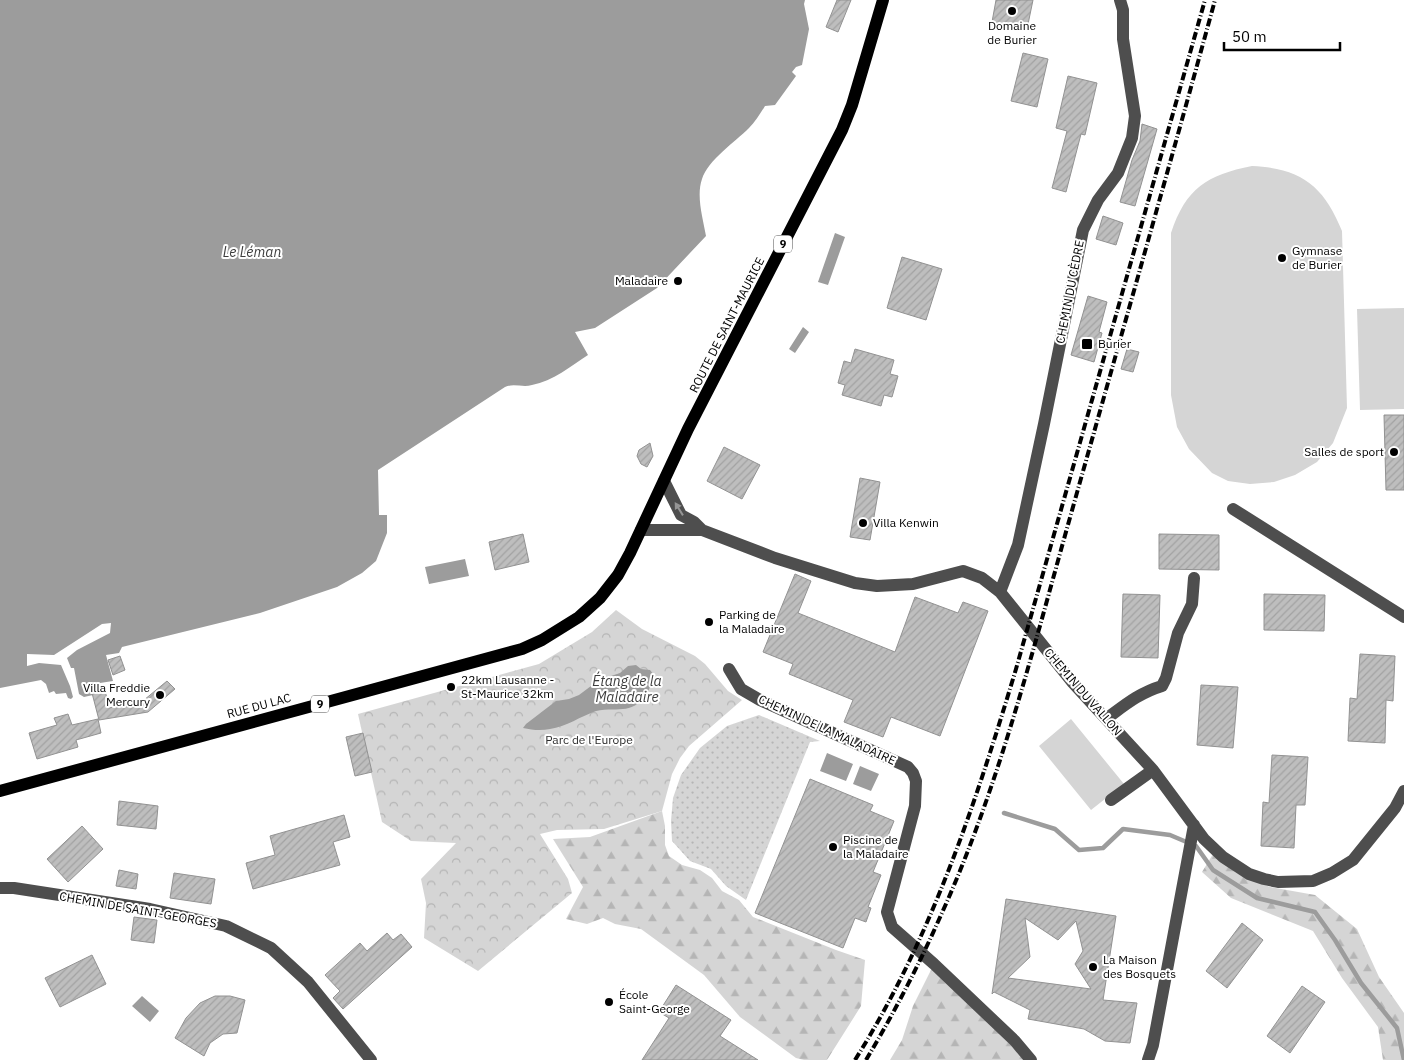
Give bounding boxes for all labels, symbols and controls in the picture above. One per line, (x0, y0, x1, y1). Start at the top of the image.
marker: Domaine de Burier (1006, 5, 1018, 17)
place label: Domaine de Burier (987, 18, 1037, 47)
scale bar (1224, 20, 1340, 52)
text: 50 m (1232, 27, 1267, 46)
road number: 9 (774, 235, 792, 252)
street label: CHEMIN DU CÈDRE (1052, 239, 1087, 345)
water label: Le Léman (223, 243, 281, 261)
place label: Gymnase de Burier (1292, 243, 1343, 272)
marker: Gymnase de Burier (1276, 252, 1288, 264)
street label: ROUTE DE SAINT-MAURICE (686, 254, 767, 395)
place label: Maladaire (615, 273, 668, 288)
marker: Maladaire (672, 275, 684, 287)
place label: Burier (1098, 336, 1132, 351)
marker: Burier (1080, 337, 1094, 351)
place label: Salles de sport (1304, 444, 1384, 459)
marker: Salles de sport (1388, 446, 1400, 458)
one-way arrow (674, 503, 684, 516)
place label: Villa Kenwin (873, 515, 939, 530)
marker: Villa Kenwin (857, 517, 869, 529)
place label: Parking de la Maladaire (719, 607, 785, 636)
marker: Parking de la Maladaire (703, 616, 715, 628)
street label: CHEMIN DU VALLON (1041, 645, 1125, 738)
water label: Étang de la Maladaire (592, 671, 662, 706)
place label: 22km Lausanne - St-Maurice 32km (461, 672, 554, 701)
place label: Villa Freddie Mercury (83, 680, 150, 709)
marker: 22km Lausanne - St-Maurice 32km (445, 681, 457, 693)
marker: Villa Freddie Mercury (154, 689, 166, 701)
street label: RUE DU LAC (225, 690, 293, 721)
street label: CHEMIN DE LA MALADAIRE (756, 691, 898, 768)
road number: 9 (311, 696, 329, 712)
park label: Parc de l'Europe (545, 732, 633, 747)
place label: Piscine de la Maladaire (843, 832, 909, 861)
marker: Piscine de la Maladaire (827, 841, 839, 853)
street label: CHEMIN DE SAINT-GEORGES (58, 888, 218, 931)
place label: La Maison des Bosquets (1103, 952, 1176, 981)
marker: La Maison des Bosquets (1087, 961, 1099, 973)
place label: École Saint-George (619, 987, 690, 1016)
marker: École Saint-George (603, 996, 615, 1008)

